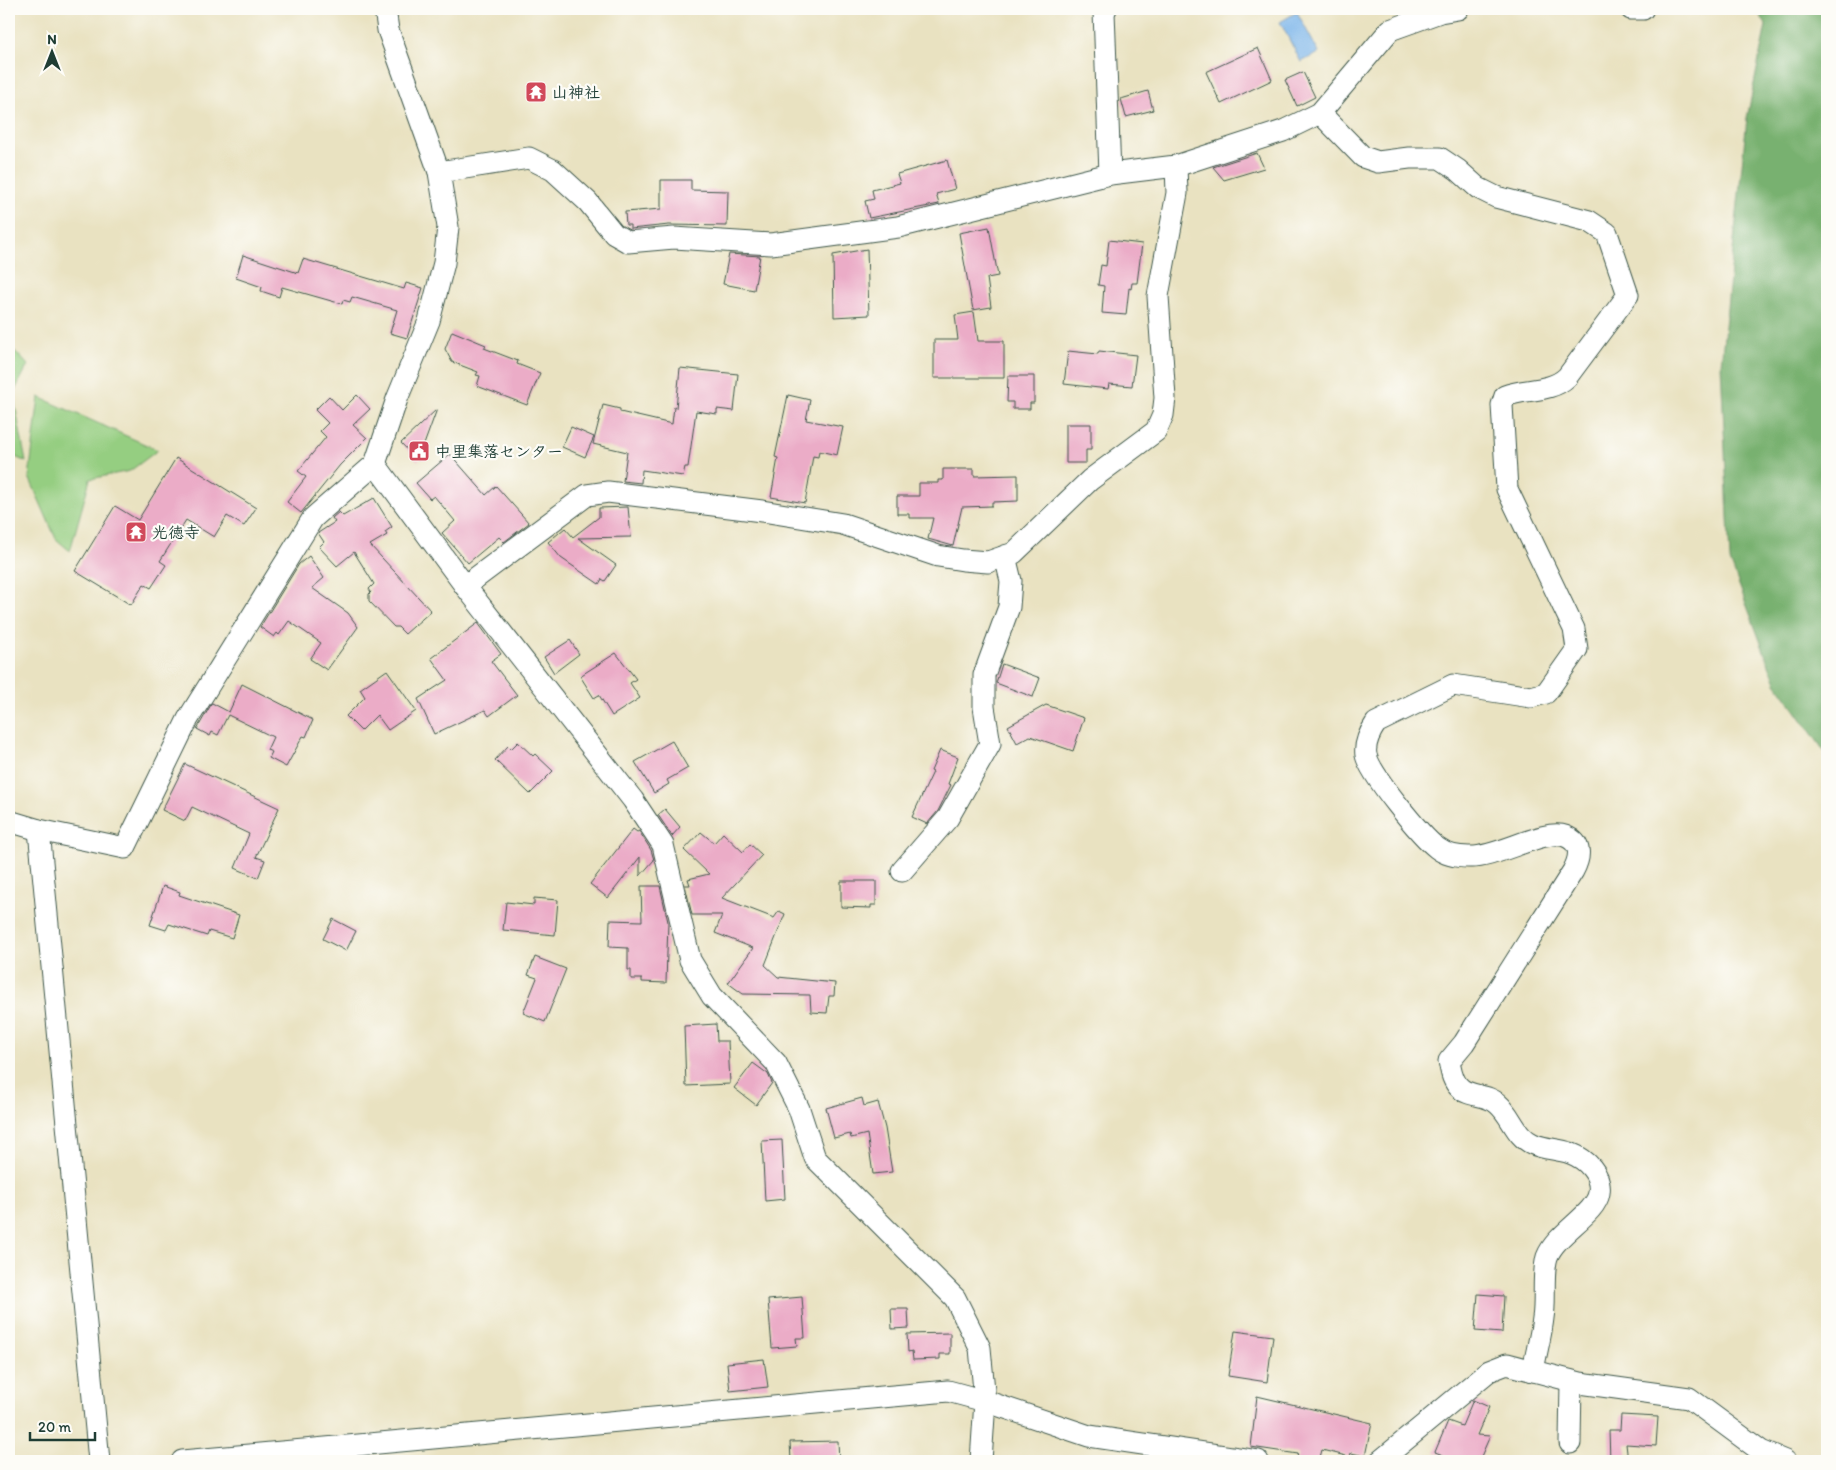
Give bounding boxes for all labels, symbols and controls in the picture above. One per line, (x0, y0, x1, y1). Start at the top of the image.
north arrow (28, 28, 78, 78)
text: N (47, 31, 57, 48)
temple icon: 山神社 (524, 80, 548, 104)
place label: 山神社 (552, 83, 600, 102)
public building icon: 中里集落センター (407, 439, 431, 463)
place label: 中里集落センター (435, 442, 563, 461)
temple icon: 光徳寺 (124, 520, 148, 544)
place label: 光徳寺 (152, 523, 200, 542)
scale bar (30, 1410, 95, 1442)
text: 20 m (38, 1418, 72, 1436)

